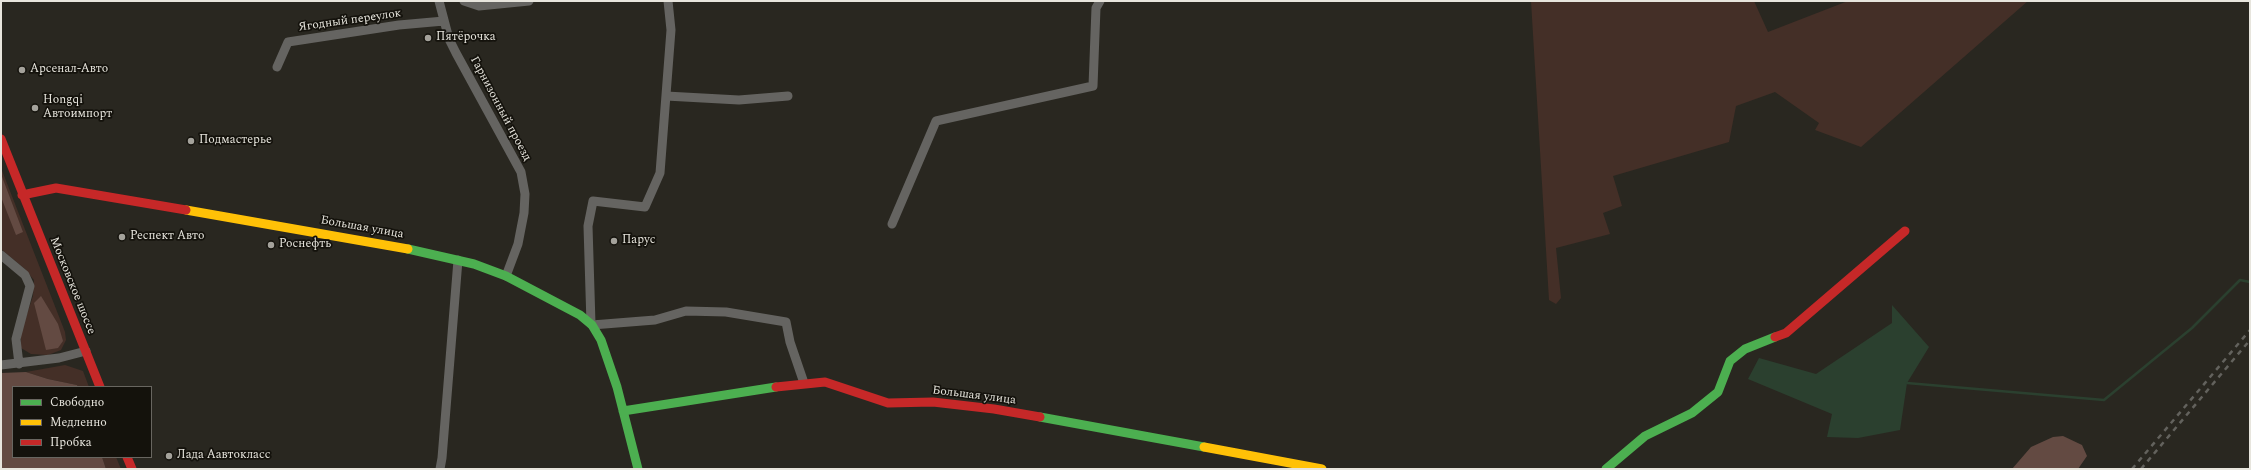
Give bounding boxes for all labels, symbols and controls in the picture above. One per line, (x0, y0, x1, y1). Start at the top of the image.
street label: Ягодный переулок (298, 7, 402, 35)
place label: Пятёрочка (436, 31, 496, 45)
marker: Пятёрочка (423, 33, 433, 43)
street label: Гарнизонный проезд (466, 54, 534, 164)
place label: Арсенал-Авто (30, 63, 108, 77)
marker: Арсенал-Авто (17, 65, 27, 75)
place label: Hongqi Автоимпорт (43, 94, 112, 122)
marker: Hongqi Автоимпорт (30, 103, 40, 113)
place label: Подмастерье (199, 134, 272, 148)
marker: Подмастерье (186, 136, 196, 146)
street label: Большая улица (319, 214, 405, 242)
place label: Респект Авто (130, 230, 204, 244)
marker: Респект Авто (117, 232, 127, 242)
place label: Парус (622, 234, 656, 248)
street label: Московское шоссе (46, 235, 98, 337)
marker: Парус (609, 236, 619, 246)
place label: Роснефть (279, 238, 331, 252)
marker: Роснефть (266, 240, 276, 250)
street label: Большая улица (931, 384, 1017, 408)
legend (12, 386, 152, 458)
text: Свободно (50, 393, 104, 412)
text: Медленно (50, 413, 107, 432)
text: Пробка (50, 433, 92, 452)
place label: Лада Аавтокласс (177, 449, 270, 463)
marker: Лада Аавтокласс (164, 451, 174, 461)

